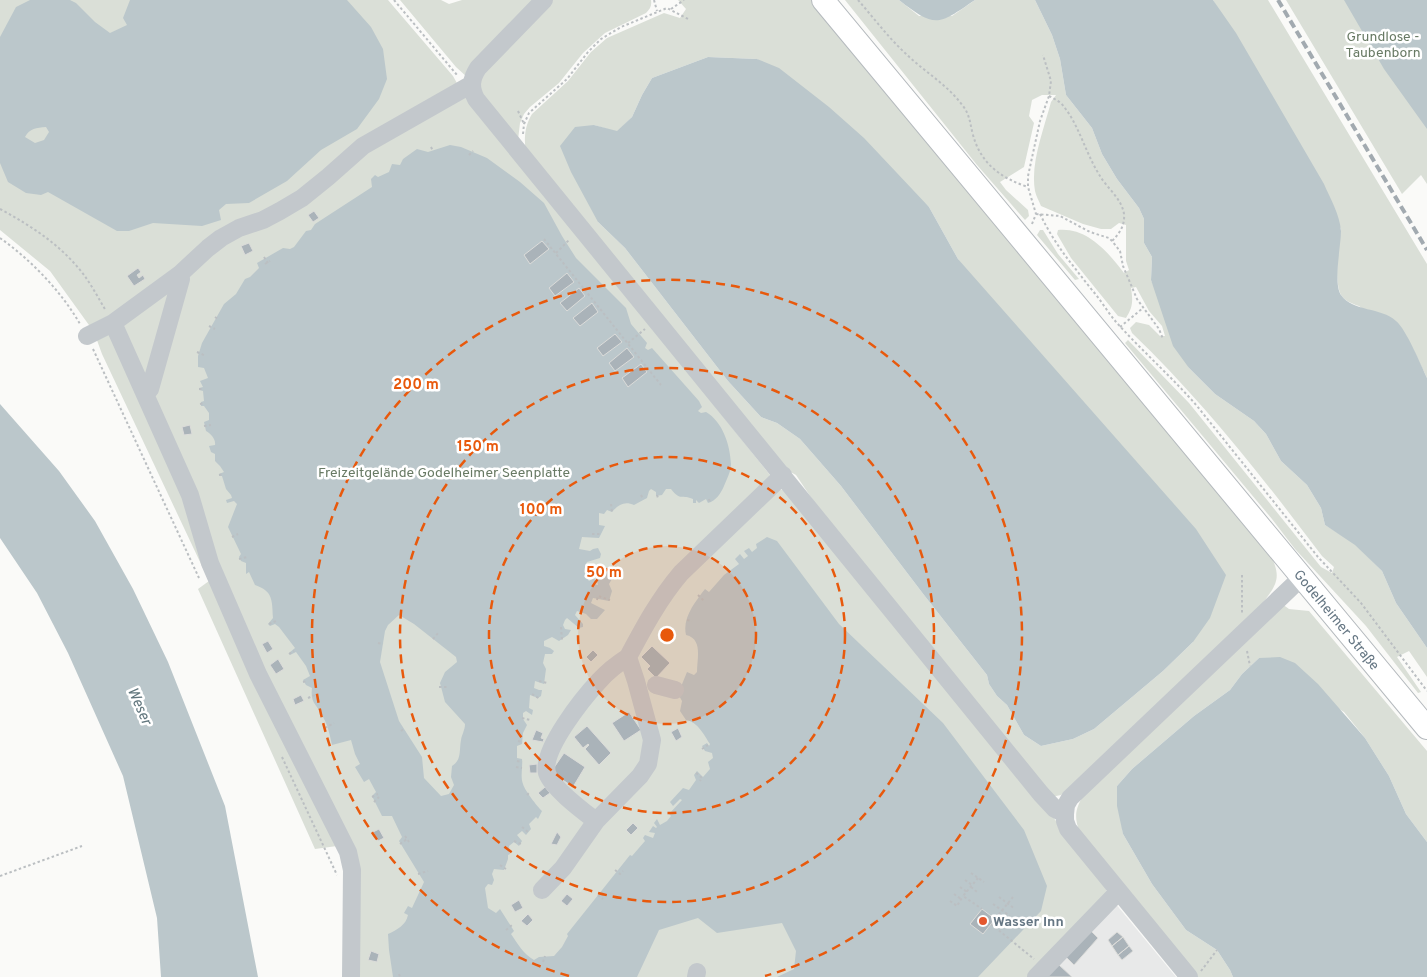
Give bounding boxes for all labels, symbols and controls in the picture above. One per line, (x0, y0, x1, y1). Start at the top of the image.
park label: Grundlose - Taubenborn (1345, 29, 1421, 62)
text: 200 m (393, 376, 439, 395)
text: 150 m (457, 438, 499, 457)
park label: Freizeitgelände Godelheimer Seenplatte (318, 465, 570, 482)
text: 100 m (520, 501, 562, 520)
text: 50 m (586, 564, 622, 583)
street label: Godelheimer Straße (1289, 567, 1382, 674)
centre of rings (658, 626, 676, 644)
water label: Weser (122, 685, 156, 730)
place label: Wasser Inn (993, 914, 1064, 931)
marker: Wasser Inn (977, 915, 989, 927)

